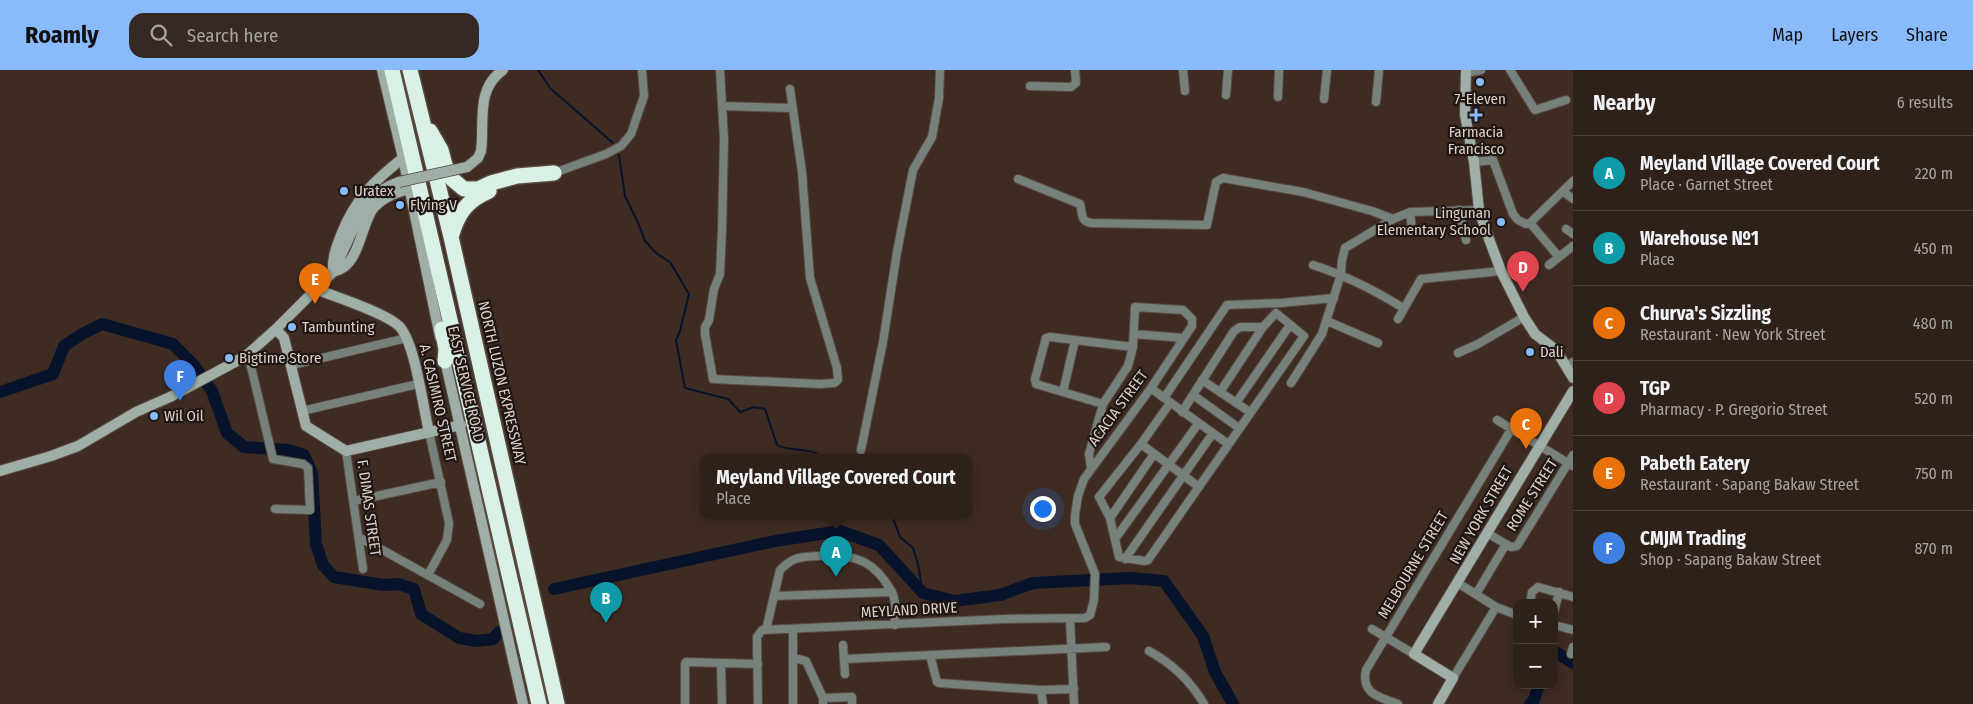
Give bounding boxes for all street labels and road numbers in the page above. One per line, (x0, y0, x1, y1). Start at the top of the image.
street label: NORTH LUZON EXPRESSWAY (474, 299, 530, 467)
street label: EAST SERVICE ROAD (444, 324, 488, 444)
street label: A. CASIMIRO STREET (416, 342, 460, 464)
street label: ACACIA STREET (1084, 367, 1152, 449)
street label: ROME STREET (1503, 455, 1561, 534)
street label: F. DIMAS STREET (353, 458, 385, 558)
street label: NEW YORK STREET (1446, 463, 1516, 567)
street label: MELBOURNE STREET (1374, 508, 1452, 622)
street label: MEYLAND DRIVE (860, 598, 958, 622)

